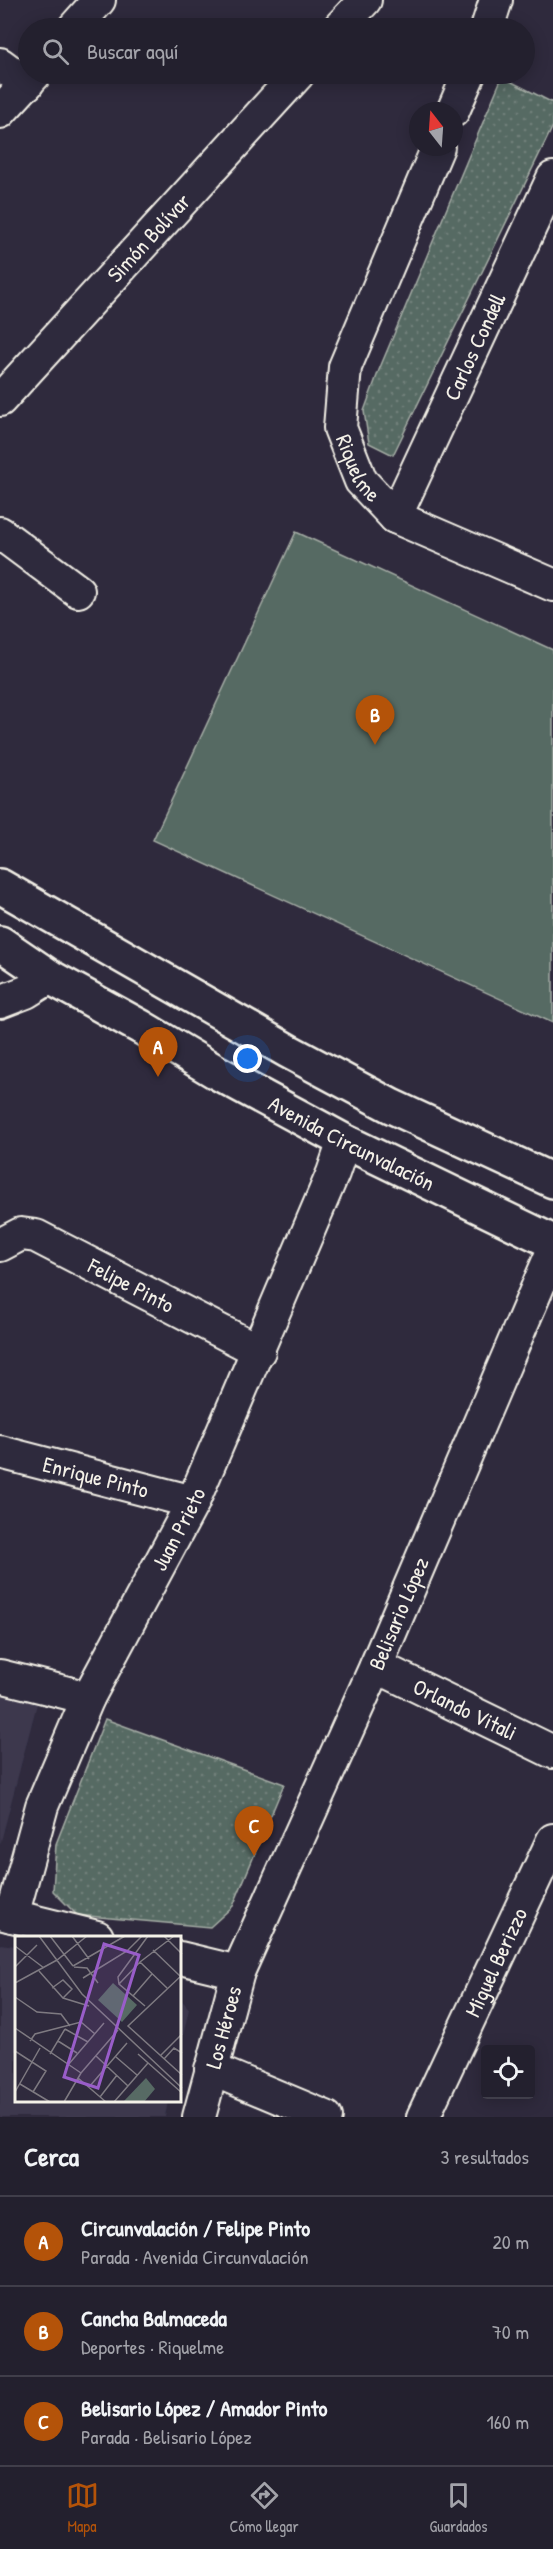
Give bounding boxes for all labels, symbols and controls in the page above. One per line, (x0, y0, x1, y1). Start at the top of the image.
search box (18, 18, 535, 84)
icon: search (39, 35, 72, 68)
text: Buscar aquí (87, 36, 179, 66)
north arrow (409, 102, 463, 156)
street label: Simón Bolívar (100, 186, 197, 289)
street label: Carlos Condell (436, 288, 513, 405)
street label: Riquelme (329, 430, 388, 508)
pin: B (356, 696, 394, 745)
pin: A (138, 1028, 178, 1077)
your location (233, 1044, 262, 1073)
street label: Avenida Circunvalación (263, 1088, 440, 1198)
street label: Felipe Pinto (82, 1250, 180, 1320)
street label: Enrique Pinto (40, 1449, 152, 1505)
street label: Juan Prieto (144, 1483, 212, 1576)
street label: Belisario López (361, 1552, 436, 1674)
street label: Orlando Vitali (408, 1671, 522, 1747)
pin: C (234, 1806, 274, 1856)
street label: Miguel Berizzo (457, 1903, 534, 2022)
inset map (15, 1936, 182, 2102)
street label: Los Héroes (198, 1983, 249, 2072)
map controls (481, 2045, 535, 2099)
button: locate (481, 2045, 535, 2099)
text: Cerca (24, 2139, 79, 2174)
text: 3 resultados (440, 2143, 529, 2170)
text: Circunvalación / Felipe Pinto (81, 2213, 310, 2243)
text: A (39, 2228, 48, 2255)
text: 20 m (492, 2228, 529, 2255)
text: Parada · Avenida Circunvalación (81, 2243, 309, 2270)
text: Cancha Balmaceda (81, 2303, 227, 2333)
text: B (38, 2318, 49, 2345)
text: 70 m (492, 2318, 529, 2345)
text: Deportes · Riquelme (81, 2333, 224, 2360)
text: Belisario López / Amador Pinto (81, 2393, 327, 2423)
text: C (38, 2408, 49, 2435)
text: 160 m (487, 2408, 529, 2435)
text: Parada · Belisario López (81, 2423, 252, 2450)
tab: Mapa (66, 2479, 99, 2537)
tab: Cómo llegar (230, 2479, 299, 2537)
tab: Guardados (430, 2479, 487, 2537)

